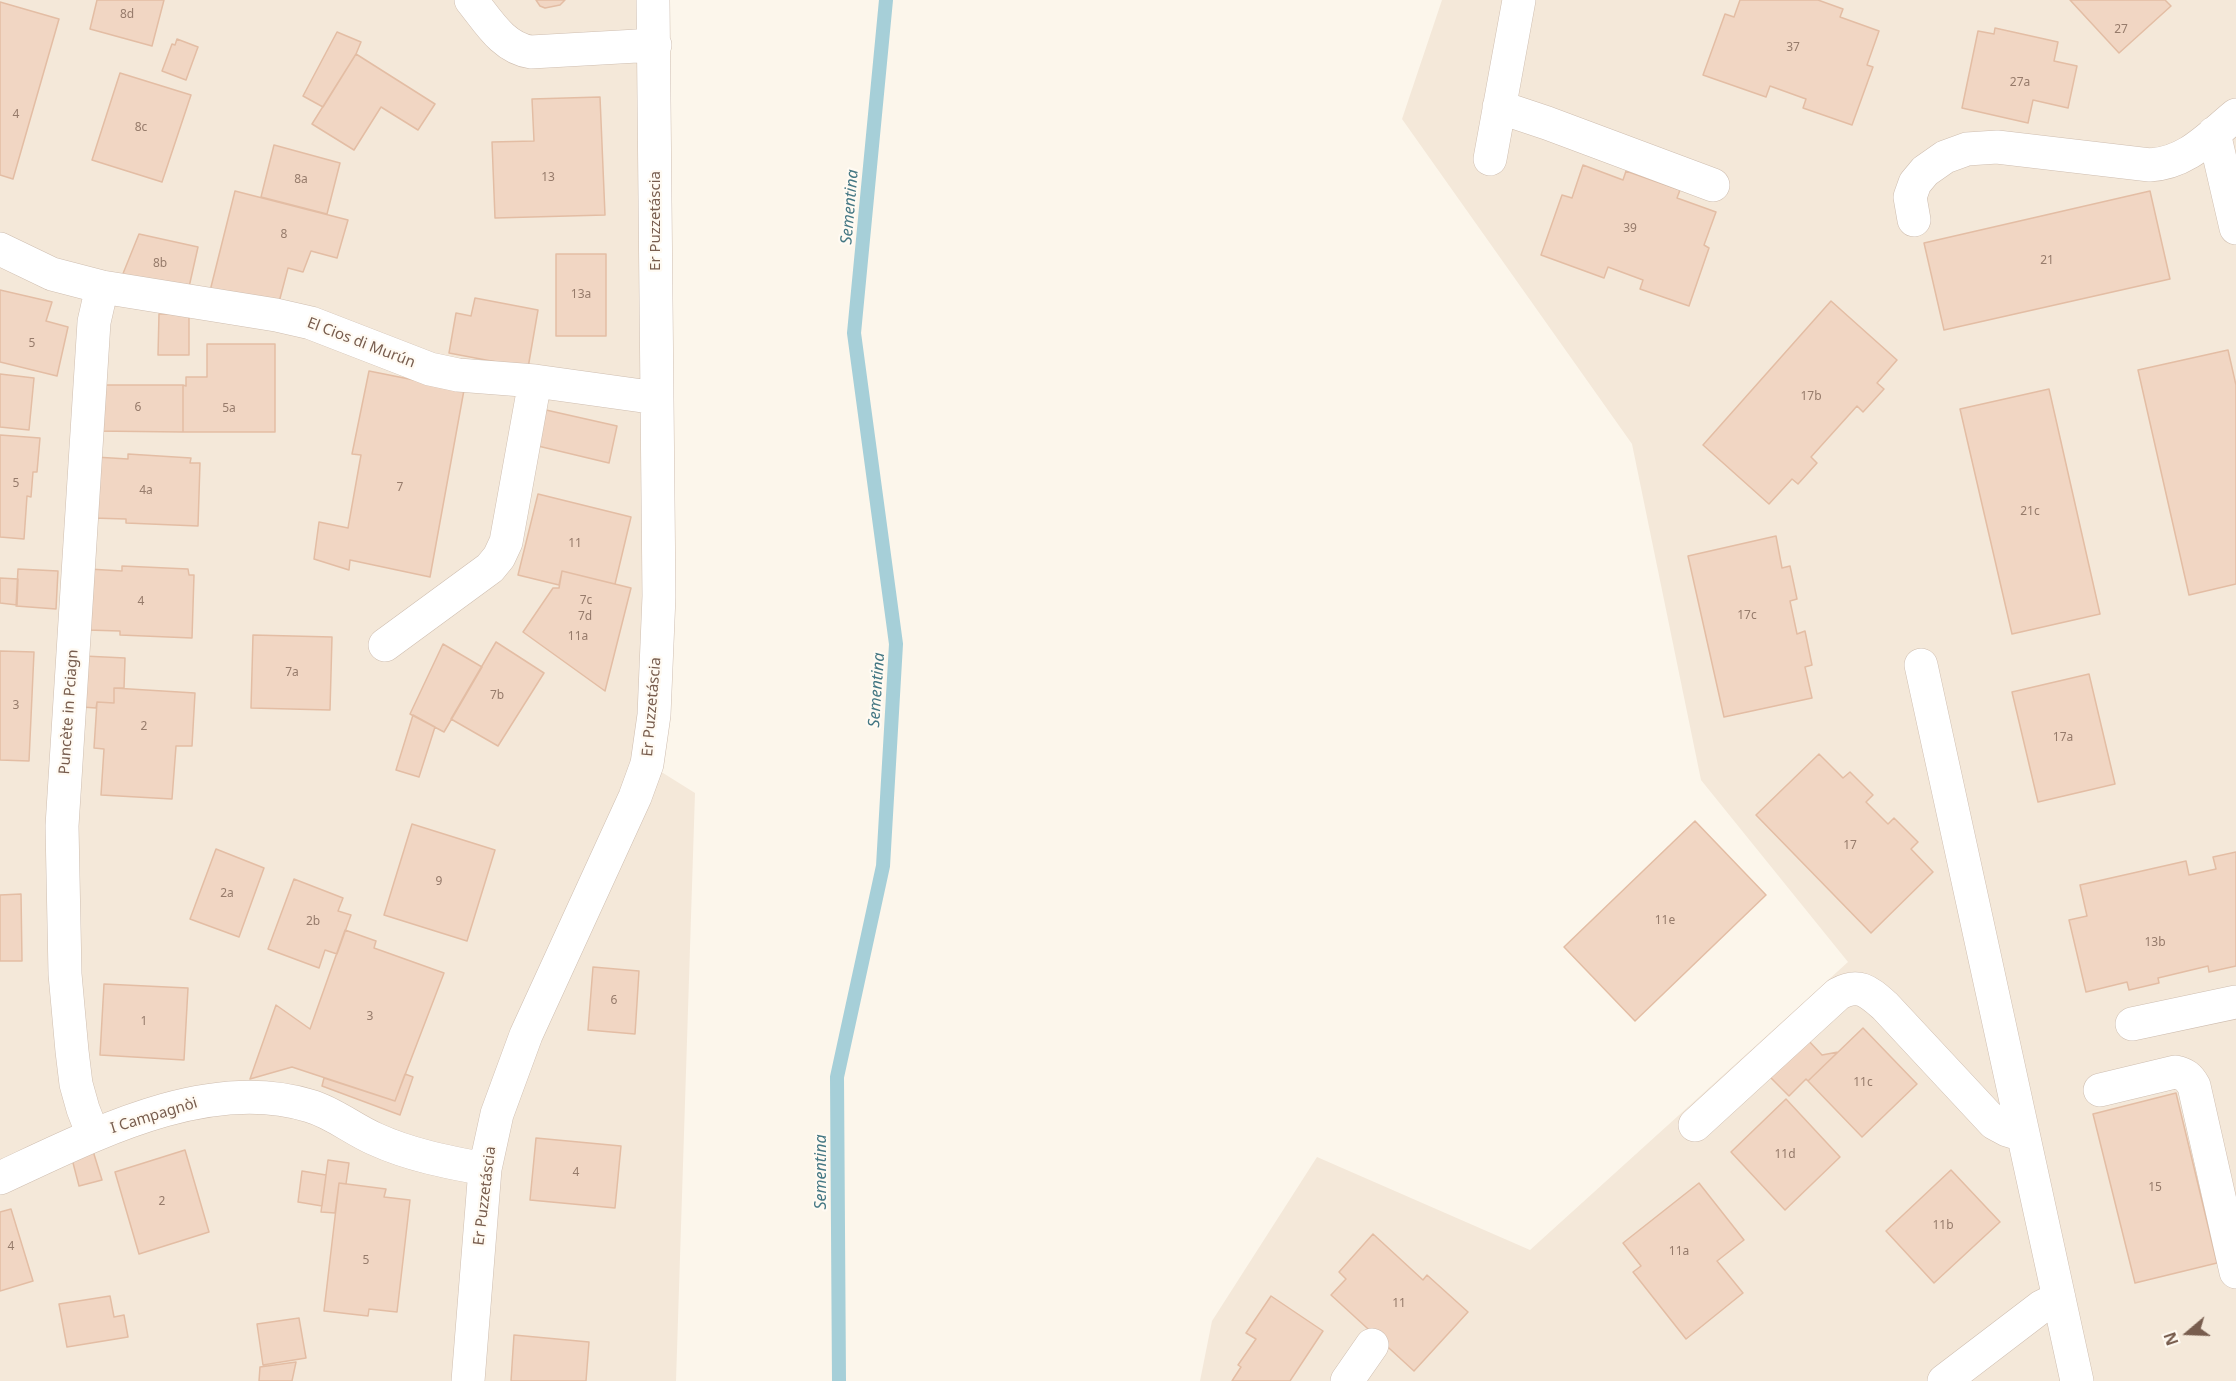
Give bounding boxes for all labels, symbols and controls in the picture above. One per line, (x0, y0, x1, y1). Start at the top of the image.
house number: 8d (120, 8, 134, 22)
house number: 27 (2114, 23, 2128, 37)
house number: 37 (1786, 41, 1800, 55)
house number: 27a (2010, 76, 2030, 90)
house number: 4 (13, 108, 19, 122)
house number: 8c (135, 121, 147, 135)
water label: Sementina (837, 169, 863, 245)
house number: 13 (541, 171, 555, 185)
street label: Er Puzzetáscia (647, 171, 665, 271)
house number: 8a (294, 173, 308, 187)
house number: 39 (1623, 222, 1637, 236)
house number: 8 (281, 228, 287, 242)
house number: 21 (2040, 254, 2054, 268)
house number: 8b (153, 257, 167, 271)
house number: 13a (571, 288, 591, 302)
street label: El Cios di Murún (304, 314, 418, 372)
house number: 5 (29, 337, 35, 351)
house number: 17b (1800, 390, 1822, 404)
house number: 6 (135, 401, 141, 415)
house number: 5a (222, 402, 236, 416)
house number: 5 (13, 477, 19, 491)
house number: 7 (397, 481, 403, 495)
house number: 4a (139, 484, 153, 498)
house number: 21c (2020, 505, 2040, 519)
house number: 11 (568, 537, 582, 551)
house number: 7c (580, 594, 592, 608)
house number: 4 (138, 595, 144, 609)
house number: 17c (1737, 609, 1757, 623)
house number: 7d (578, 610, 592, 624)
house number: 11a (568, 630, 588, 644)
street label: Puncète in Pciagn (56, 649, 82, 775)
water label: Sementina (865, 652, 889, 728)
street label: Er Puzzetáscia (639, 656, 665, 758)
house number: 7a (285, 666, 299, 680)
house number: 7b (490, 689, 504, 703)
house number: 3 (13, 699, 19, 713)
house number: 2 (141, 720, 147, 734)
house number: 17a (2053, 731, 2073, 745)
house number: 17 (1843, 839, 1857, 853)
house number: 9 (436, 875, 442, 889)
house number: 2a (220, 887, 234, 901)
house number: 11e (1655, 914, 1675, 928)
house number: 2b (306, 915, 320, 929)
house number: 13b (2144, 936, 2166, 950)
house number: 6 (611, 994, 617, 1008)
house number: 3 (367, 1010, 373, 1024)
house number: 1 (141, 1015, 147, 1029)
house number: 11c (1853, 1076, 1873, 1090)
street label: I Campagnòi (108, 1094, 200, 1138)
water label: Sementina (811, 1134, 831, 1210)
street label: Er Puzzetáscia (470, 1145, 500, 1247)
house number: 11d (1774, 1148, 1796, 1162)
house number: 4 (573, 1166, 579, 1180)
house number: 15 (2148, 1181, 2162, 1195)
house number: 2 (159, 1195, 165, 1209)
house number: 11b (1932, 1219, 1954, 1233)
house number: 4 (8, 1240, 14, 1254)
house number: 11a (1669, 1245, 1689, 1259)
house number: 5 (363, 1254, 369, 1268)
house number: 11 (1392, 1297, 1406, 1311)
north arrow (2158, 1303, 2218, 1363)
text: N (2158, 1329, 2184, 1349)

